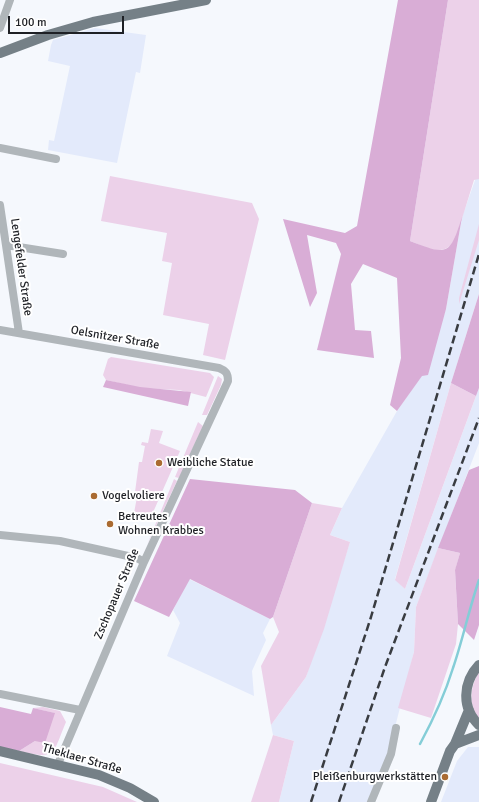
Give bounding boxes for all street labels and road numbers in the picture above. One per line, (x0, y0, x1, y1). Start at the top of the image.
street label: Lengefelder Straße (7, 217, 35, 317)
street label: Oelsnitzer Straße (70, 323, 160, 353)
street label: Zschopauer Straße (91, 546, 143, 642)
street label: Theklaer Straße (41, 741, 123, 777)

